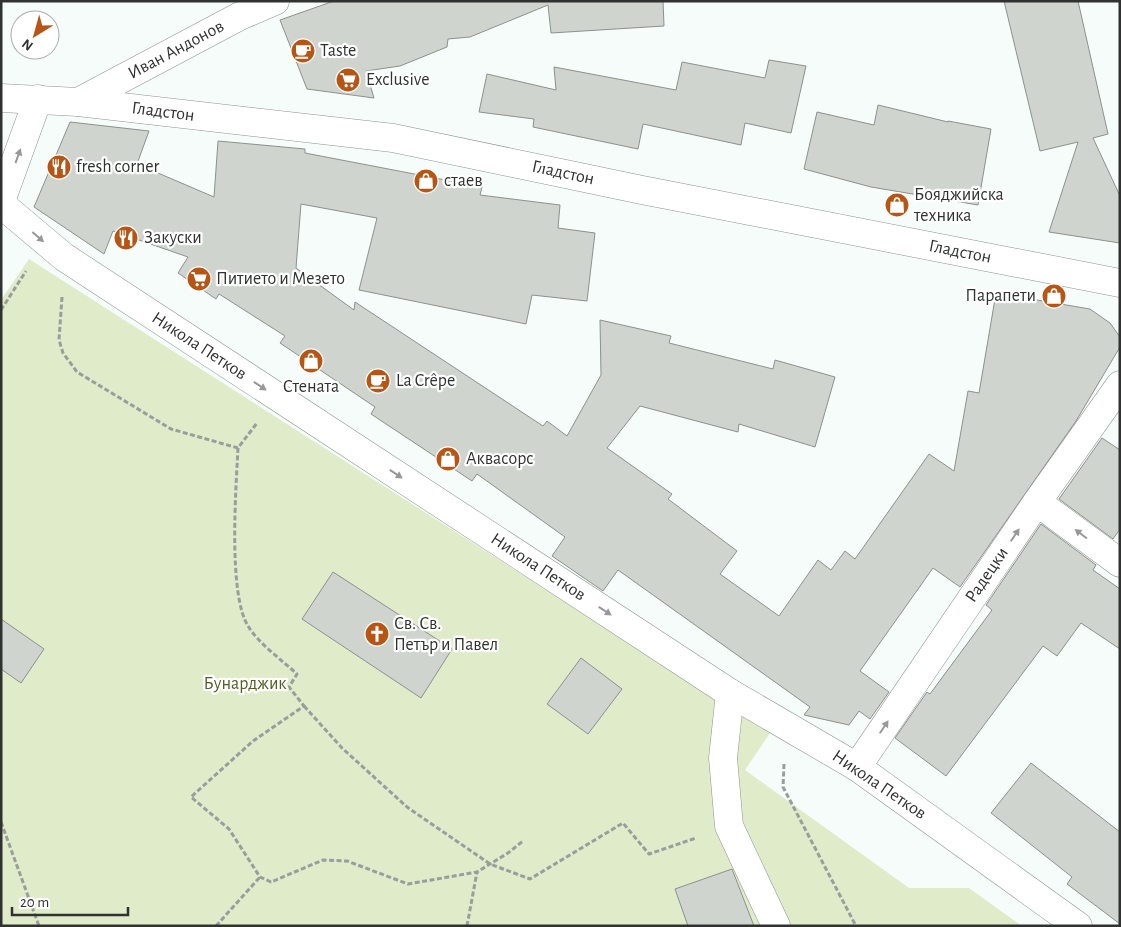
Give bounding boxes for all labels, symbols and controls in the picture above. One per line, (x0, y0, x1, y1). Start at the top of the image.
north arrow (10, 10, 60, 60)
street label: Иван Андонов (125, 17, 227, 83)
text: N (20, 36, 36, 53)
cafe icon: Taste (290, 38, 316, 64)
place label: Taste (320, 42, 356, 60)
supermarket icon: Exclusive (335, 67, 361, 93)
place label: Exclusive (366, 71, 429, 89)
street label: Гладстон (130, 99, 196, 125)
one-way arrow (15, 148, 22, 163)
restaurant icon: fresh corner (46, 154, 72, 180)
place label: fresh corner (76, 158, 160, 176)
street label: Гладстон (530, 158, 596, 188)
shop icon: стаев (413, 168, 439, 194)
place label: стаев (444, 172, 483, 190)
place label: Бояджийска техника (913, 186, 1004, 225)
shop icon: Бояджийска техника (884, 192, 910, 218)
restaurant icon: Закуски (113, 225, 139, 251)
place label: Закуски (144, 229, 202, 247)
one-way arrow (31, 231, 44, 242)
street label: Гладстон (927, 237, 993, 267)
supermarket icon: Питието и Мезето (186, 266, 212, 292)
place label: Питието и Мезето (216, 270, 345, 288)
shop icon: Парапети (1041, 283, 1067, 309)
place label: Парапети (965, 287, 1036, 305)
street label: Никола Петков (148, 309, 250, 383)
shop icon: Стената (298, 348, 324, 374)
cafe icon: La Crêpe (365, 368, 391, 394)
place label: La Crêpe (396, 372, 455, 390)
place label: Стената (283, 378, 339, 396)
one-way arrow (253, 381, 267, 390)
shop icon: Аквасорс (435, 446, 461, 472)
place label: Аквасорс (466, 450, 534, 468)
one-way arrow (389, 470, 403, 479)
one-way arrow (1010, 528, 1020, 541)
one-way arrow (1074, 529, 1088, 539)
street label: Никола Петков (487, 530, 589, 604)
street label: Радецки (962, 544, 1012, 606)
one-way arrow (598, 606, 612, 616)
place label: Св. Св. Петър и Павел (394, 615, 498, 654)
church icon: Св. Св. Петър и Павел (364, 621, 390, 647)
park label: Бунарджик (203, 675, 287, 693)
one-way arrow (880, 720, 889, 734)
street label: Никола Петков (829, 747, 929, 823)
scale bar (12, 884, 129, 916)
text: 20 m (20, 895, 49, 910)

